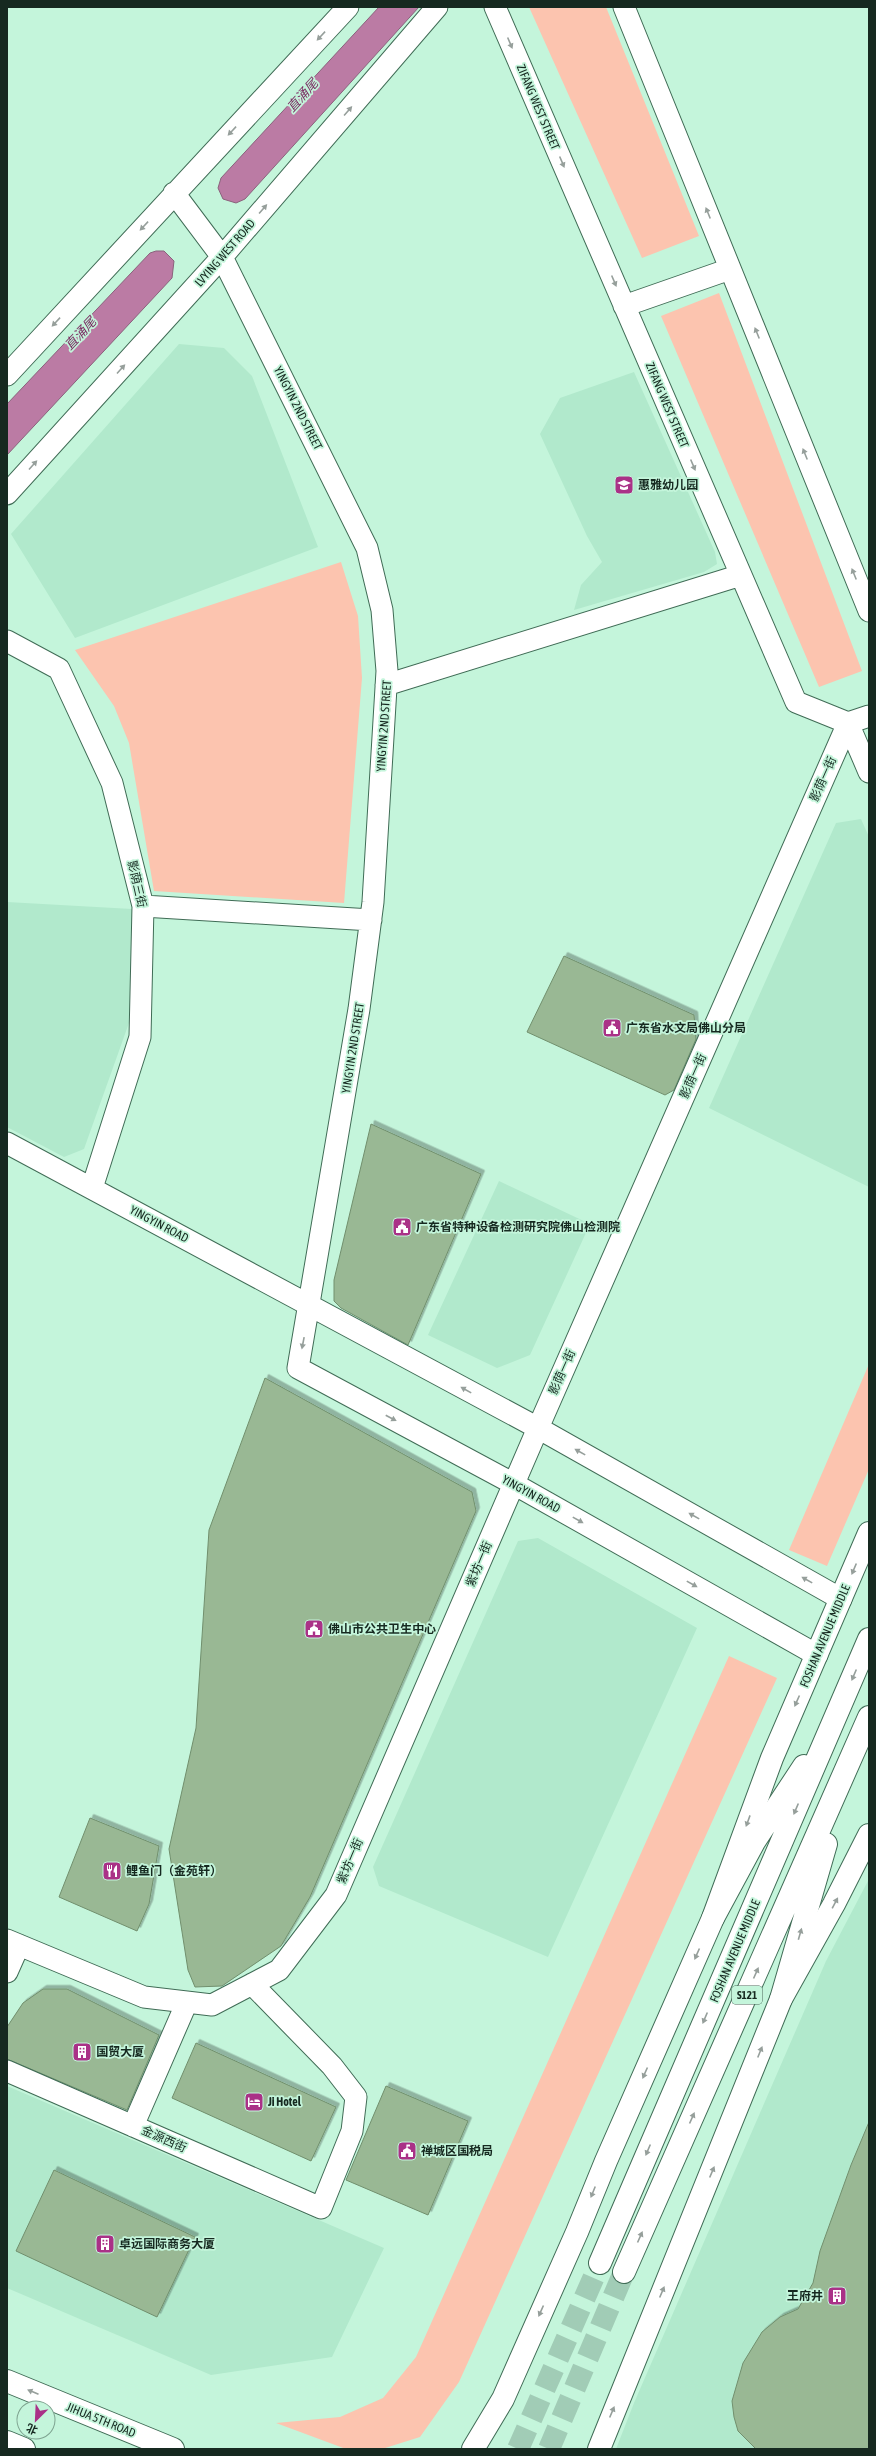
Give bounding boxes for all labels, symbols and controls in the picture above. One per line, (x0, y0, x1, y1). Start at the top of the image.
one-way arrow (317, 31, 326, 40)
one-way arrow (508, 37, 514, 49)
street label: ZIFANG WEST STREET (514, 62, 563, 153)
water label: 直涌尾 (284, 74, 322, 115)
one-way arrow (344, 105, 353, 116)
one-way arrow (228, 126, 237, 136)
one-way arrow (559, 157, 565, 168)
one-way arrow (259, 204, 268, 215)
one-way arrow (704, 206, 710, 218)
street label: LVYING WEST ROAD (192, 216, 258, 290)
one-way arrow (139, 221, 149, 231)
one-way arrow (611, 276, 617, 287)
water label: 直涌尾 (62, 313, 101, 353)
one-way arrow (51, 317, 61, 327)
one-way arrow (753, 327, 759, 339)
street label: ZIFANG WEST STREET (643, 360, 692, 451)
one-way arrow (116, 363, 125, 374)
street label: YINGYIN 2ND STREET (271, 364, 325, 453)
one-way arrow (802, 447, 808, 459)
one-way arrow (690, 459, 696, 470)
one-way arrow (29, 460, 38, 470)
school or university icon: 惠雅幼儿园 (613, 474, 635, 496)
place label: 惠雅幼儿园 (638, 478, 698, 492)
one-way arrow (851, 568, 857, 580)
street label: YINGYIN 2ND STREET (374, 679, 394, 772)
street label: 影荫一街 (807, 754, 839, 804)
street label: 影荫三街 (125, 859, 149, 909)
street label: YINGYIN 2ND STREET (339, 1001, 367, 1094)
public building icon: 广东省水文局佛山分局 (601, 1017, 623, 1039)
place label: 广东省水文局佛山分局 (626, 1021, 746, 1035)
street label: 影荫一街 (677, 1051, 709, 1101)
street label: YINGYIN ROAD (127, 1203, 191, 1245)
public building icon: 广东省特种设备检测研究院佛山检测院 (391, 1216, 413, 1238)
place label: 广东省特种设备检测研究院佛山检测院 (416, 1220, 620, 1234)
one-way arrow (300, 1337, 306, 1349)
street label: 影荫一街 (546, 1347, 578, 1397)
one-way arrow (461, 1386, 472, 1393)
one-way arrow (385, 1414, 397, 1421)
one-way arrow (574, 1449, 586, 1456)
street label: YINGYIN ROAD (499, 1472, 563, 1516)
one-way arrow (688, 1513, 700, 1520)
one-way arrow (573, 1517, 584, 1524)
street label: 紫坊一街 (463, 1539, 495, 1589)
one-way arrow (851, 1563, 857, 1574)
one-way arrow (801, 1576, 813, 1583)
one-way arrow (686, 1581, 698, 1588)
street label: FOSHAN AVENUE MIDDLE (797, 1582, 853, 1690)
public building icon: 佛山市公共卫生中心 (303, 1618, 325, 1640)
place label: 佛山市公共卫生中心 (328, 1622, 436, 1636)
one-way arrow (851, 1669, 857, 1680)
one-way arrow (794, 1695, 800, 1706)
one-way arrow (793, 1804, 799, 1815)
one-way arrow (745, 1816, 751, 1828)
street label: 紫坊一街 (334, 1836, 366, 1886)
restaurant icon: 鲤鱼门（金苑轩） (101, 1860, 123, 1882)
place label: 鲤鱼门（金苑轩） (126, 1864, 222, 1878)
street label: FOSHAN AVENUE MIDDLE (707, 1897, 763, 2005)
one-way arrow (831, 1898, 838, 1909)
one-way arrow (797, 1928, 803, 1940)
one-way arrow (694, 1948, 700, 1959)
one-way arrow (753, 1967, 759, 1979)
road number: S121 (732, 1986, 762, 2004)
one-way arrow (702, 2013, 708, 2025)
building icon: 国贸大厦 (71, 2041, 93, 2063)
place label: 国贸大厦 (96, 2045, 144, 2059)
one-way arrow (758, 2045, 764, 2057)
one-way arrow (641, 2067, 647, 2079)
hotel icon: Ji Hotel (243, 2091, 265, 2113)
place label: Ji Hotel (267, 2095, 302, 2109)
one-way arrow (690, 2111, 696, 2123)
street label: 金源西街 (139, 2123, 189, 2155)
public building icon: 禅城区国税局 (396, 2140, 418, 2162)
place label: 禅城区国税局 (421, 2144, 493, 2158)
one-way arrow (645, 2145, 651, 2156)
one-way arrow (709, 2167, 715, 2178)
one-way arrow (590, 2187, 596, 2199)
one-way arrow (637, 2231, 643, 2242)
building icon: 卓远国际商务大厦 (94, 2233, 116, 2255)
place label: 卓远国际商务大厦 (119, 2237, 215, 2251)
building icon: 王府井 (826, 2285, 848, 2307)
one-way arrow (659, 2287, 665, 2298)
place label: 王府井 (787, 2289, 823, 2303)
one-way arrow (538, 2306, 544, 2318)
one-way arrow (27, 2389, 39, 2395)
north arrow (16, 2400, 56, 2440)
street label: JIHUA 5TH ROAD (64, 2400, 138, 2440)
one-way arrow (610, 2406, 616, 2418)
text: 北 (24, 2421, 39, 2437)

